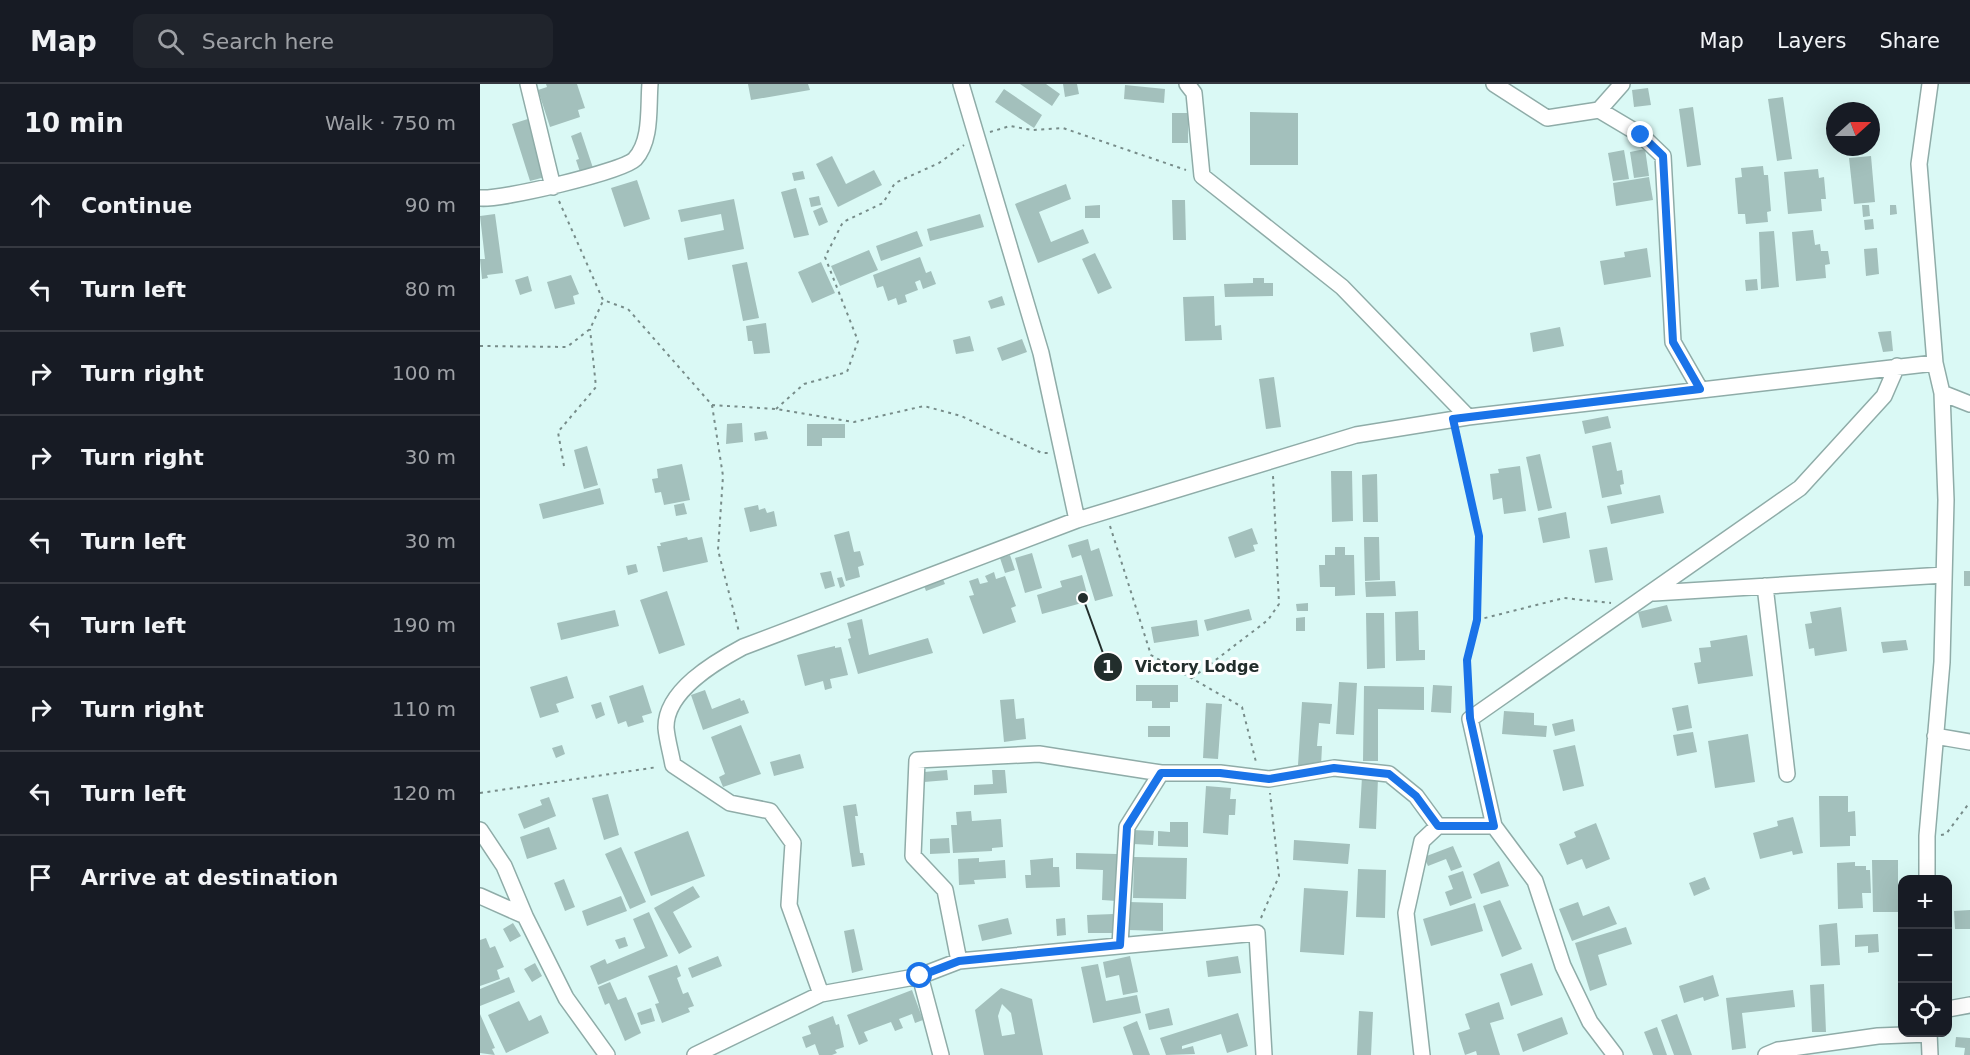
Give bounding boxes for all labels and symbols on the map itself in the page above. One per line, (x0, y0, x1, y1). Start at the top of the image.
north arrow (1826, 102, 1880, 156)
route end (1627, 121, 1653, 147)
callout: Victory Lodge (1093, 650, 1271, 684)
text: 1 (1102, 656, 1114, 677)
text: Victory Lodge (1135, 657, 1259, 676)
route start (906, 962, 932, 988)

